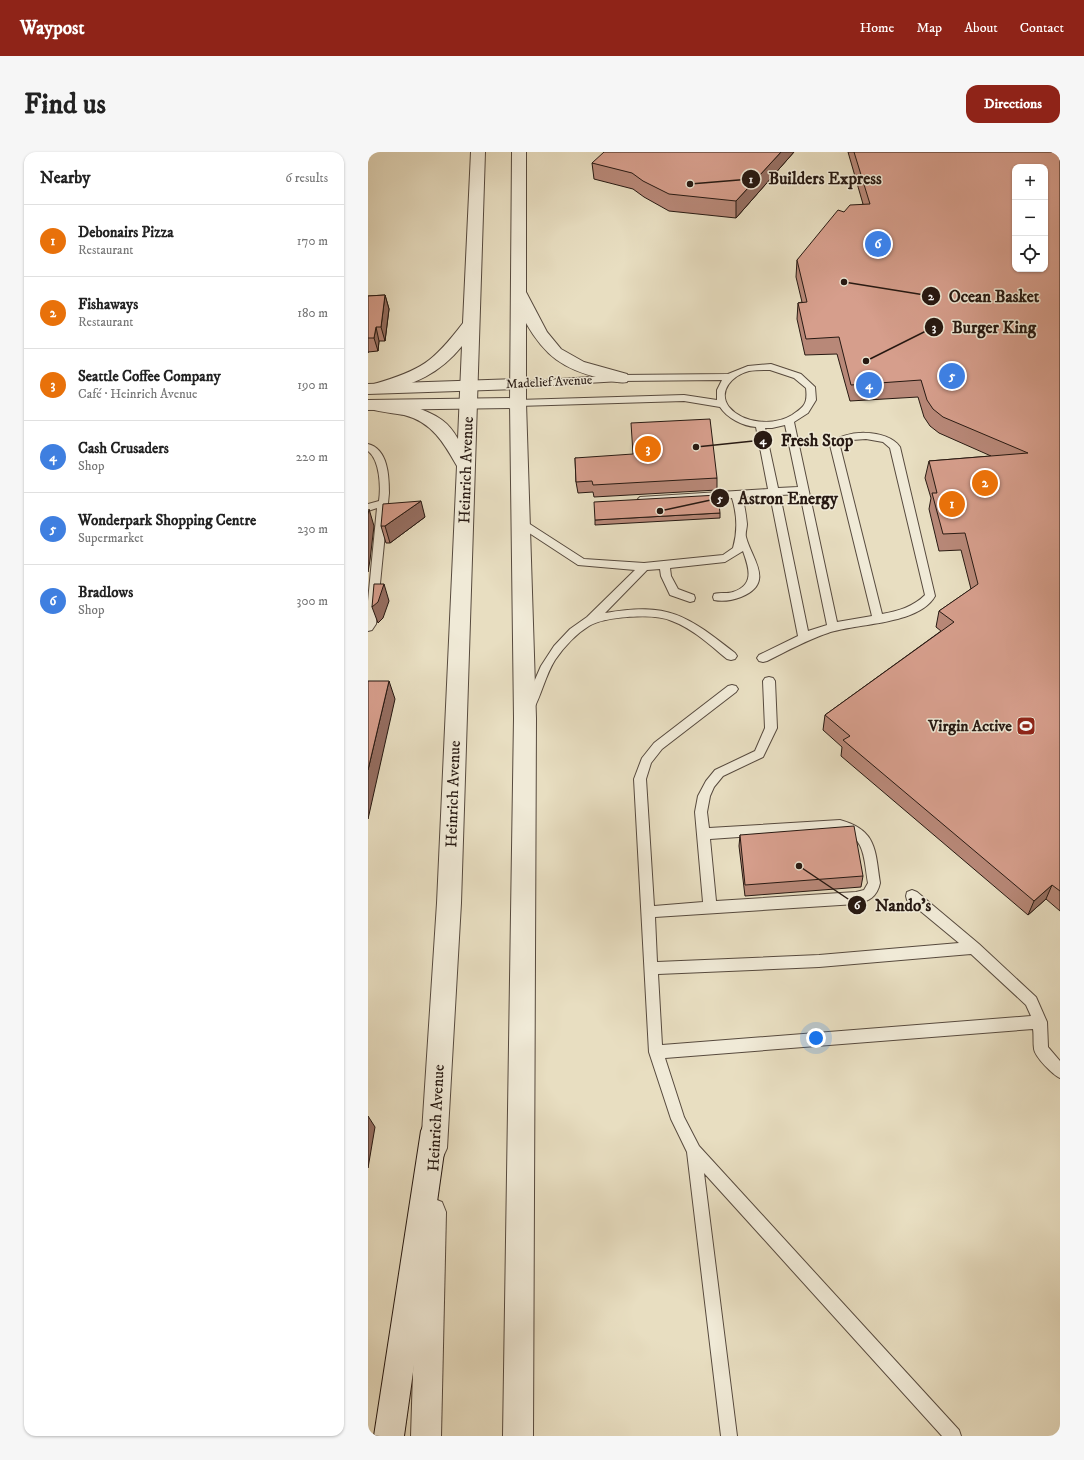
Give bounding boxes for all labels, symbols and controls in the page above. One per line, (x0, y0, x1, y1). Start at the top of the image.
text: Waypost (20, 17, 84, 40)
text: Home (860, 19, 894, 37)
text: Map (916, 19, 942, 37)
text: About (964, 19, 998, 37)
text: Contact (1020, 19, 1064, 37)
button: Directions (966, 85, 1060, 123)
text: Find us (24, 87, 106, 122)
callout: Builders Express (741, 164, 890, 193)
map controls (1012, 164, 1048, 272)
button: + (1012, 164, 1048, 200)
text: Nearby (40, 167, 90, 189)
text: Builders Express (768, 168, 882, 190)
text: 6 results (285, 170, 328, 186)
text: 1 (749, 172, 754, 187)
button: − (1012, 200, 1048, 236)
text: Debonairs Pizza (78, 223, 174, 242)
pin: 6 (865, 229, 891, 259)
text: 1 (51, 233, 55, 249)
text: 170 m (297, 233, 328, 249)
button: locate (1012, 236, 1048, 272)
text: Restaurant (78, 242, 134, 258)
callout: Ocean Basket (921, 281, 1048, 310)
text: Ocean Basket (949, 286, 1040, 308)
text: 2 (928, 289, 935, 304)
text: Fishaways (78, 295, 138, 314)
text: 2 (50, 305, 56, 321)
text: 180 m (297, 305, 328, 321)
callout: Burger King (924, 312, 1044, 341)
text: Restaurant (78, 314, 134, 330)
text: Burger King (952, 317, 1037, 339)
text: 3 (932, 320, 937, 335)
pin: 5 (939, 361, 965, 391)
text: Seattle Coffee Company (78, 367, 221, 386)
pin: 4 (856, 370, 882, 400)
street label: Madelief Avenue (505, 372, 593, 392)
text: 3 (51, 377, 55, 393)
text: 190 m (297, 377, 328, 393)
text: Café · Heinrich Avenue (78, 386, 197, 402)
street label: Heinrich Avenue (454, 416, 478, 524)
callout: Fresh Stop (753, 426, 861, 455)
text: Fresh Stop (781, 430, 854, 452)
text: 4 (759, 433, 768, 448)
pin: 3 (635, 434, 661, 464)
text: Cash Crusaders (78, 439, 169, 458)
text: 4 (49, 449, 57, 465)
text: 220 m (296, 449, 328, 465)
text: Shop (78, 458, 104, 474)
pin: 2 (972, 468, 998, 498)
callout: Astron Energy (710, 483, 846, 512)
text: Astron Energy (737, 488, 839, 510)
pin: 1 (939, 489, 965, 519)
text: 5 (716, 491, 723, 506)
text: Wonderpark Shopping Centre (78, 511, 256, 530)
text: 5 (50, 521, 56, 537)
text: 230 m (297, 521, 328, 537)
text: Supermarket (78, 530, 144, 546)
text: Bradlows (78, 583, 133, 602)
text: 6 (50, 593, 56, 609)
text: 300 m (297, 593, 328, 609)
text: Shop (78, 602, 104, 618)
sports icon: Virgin Active (1015, 715, 1037, 737)
place label: Virgin Active (927, 716, 1012, 736)
street label: Heinrich Avenue (441, 740, 465, 848)
callout: Nando's (847, 891, 939, 920)
text: Nando's (875, 895, 931, 917)
text: 6 (854, 898, 861, 913)
your location (806, 1028, 826, 1048)
street label: Heinrich Avenue (423, 1064, 449, 1172)

